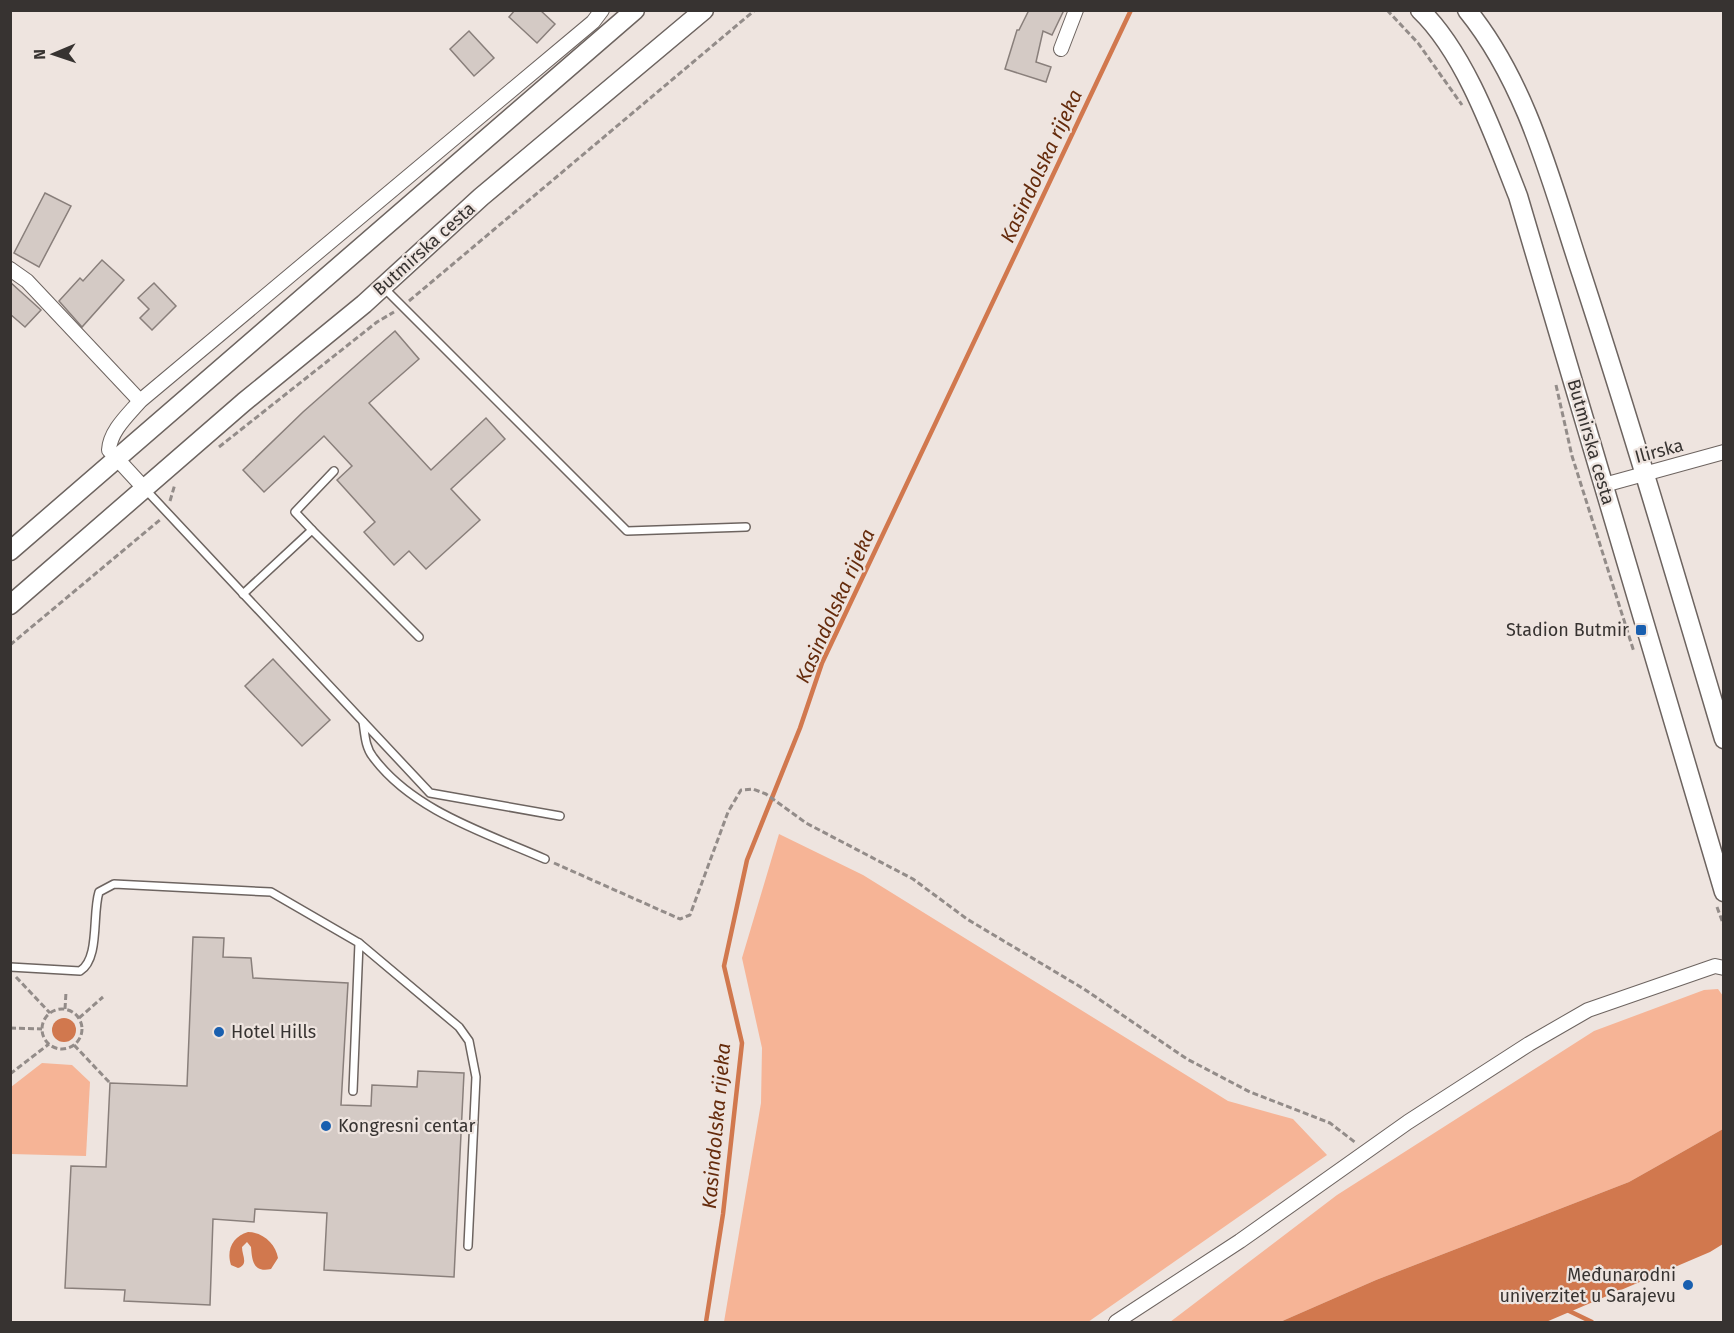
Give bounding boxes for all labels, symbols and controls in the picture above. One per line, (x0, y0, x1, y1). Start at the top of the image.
north arrow (24, 24, 84, 84)
text: N (30, 49, 49, 60)
water label: Kasindolska rijeka (995, 86, 1087, 246)
street label: Butmirska cesta (368, 197, 480, 301)
street label: Butmirska cesta (1563, 377, 1619, 507)
street label: Ilirska (1632, 434, 1686, 468)
water label: Kasindolska rijeka (790, 525, 880, 687)
place label: Stadion Butmir (1506, 619, 1629, 641)
marker: Stadion Butmir (1634, 623, 1648, 637)
place label: Hotel Hills (231, 1021, 316, 1043)
marker: Hotel Hills (212, 1025, 226, 1039)
water label: Kasindolska rijeka (697, 1042, 735, 1210)
place label: Kongresni centar (338, 1115, 476, 1137)
marker: Kongresni centar (319, 1119, 333, 1133)
place label: Međunarodni univerzitet u Sarajevu (1499, 1264, 1676, 1307)
marker: Međunarodni univerzitet u Sarajevu (1681, 1278, 1695, 1292)

